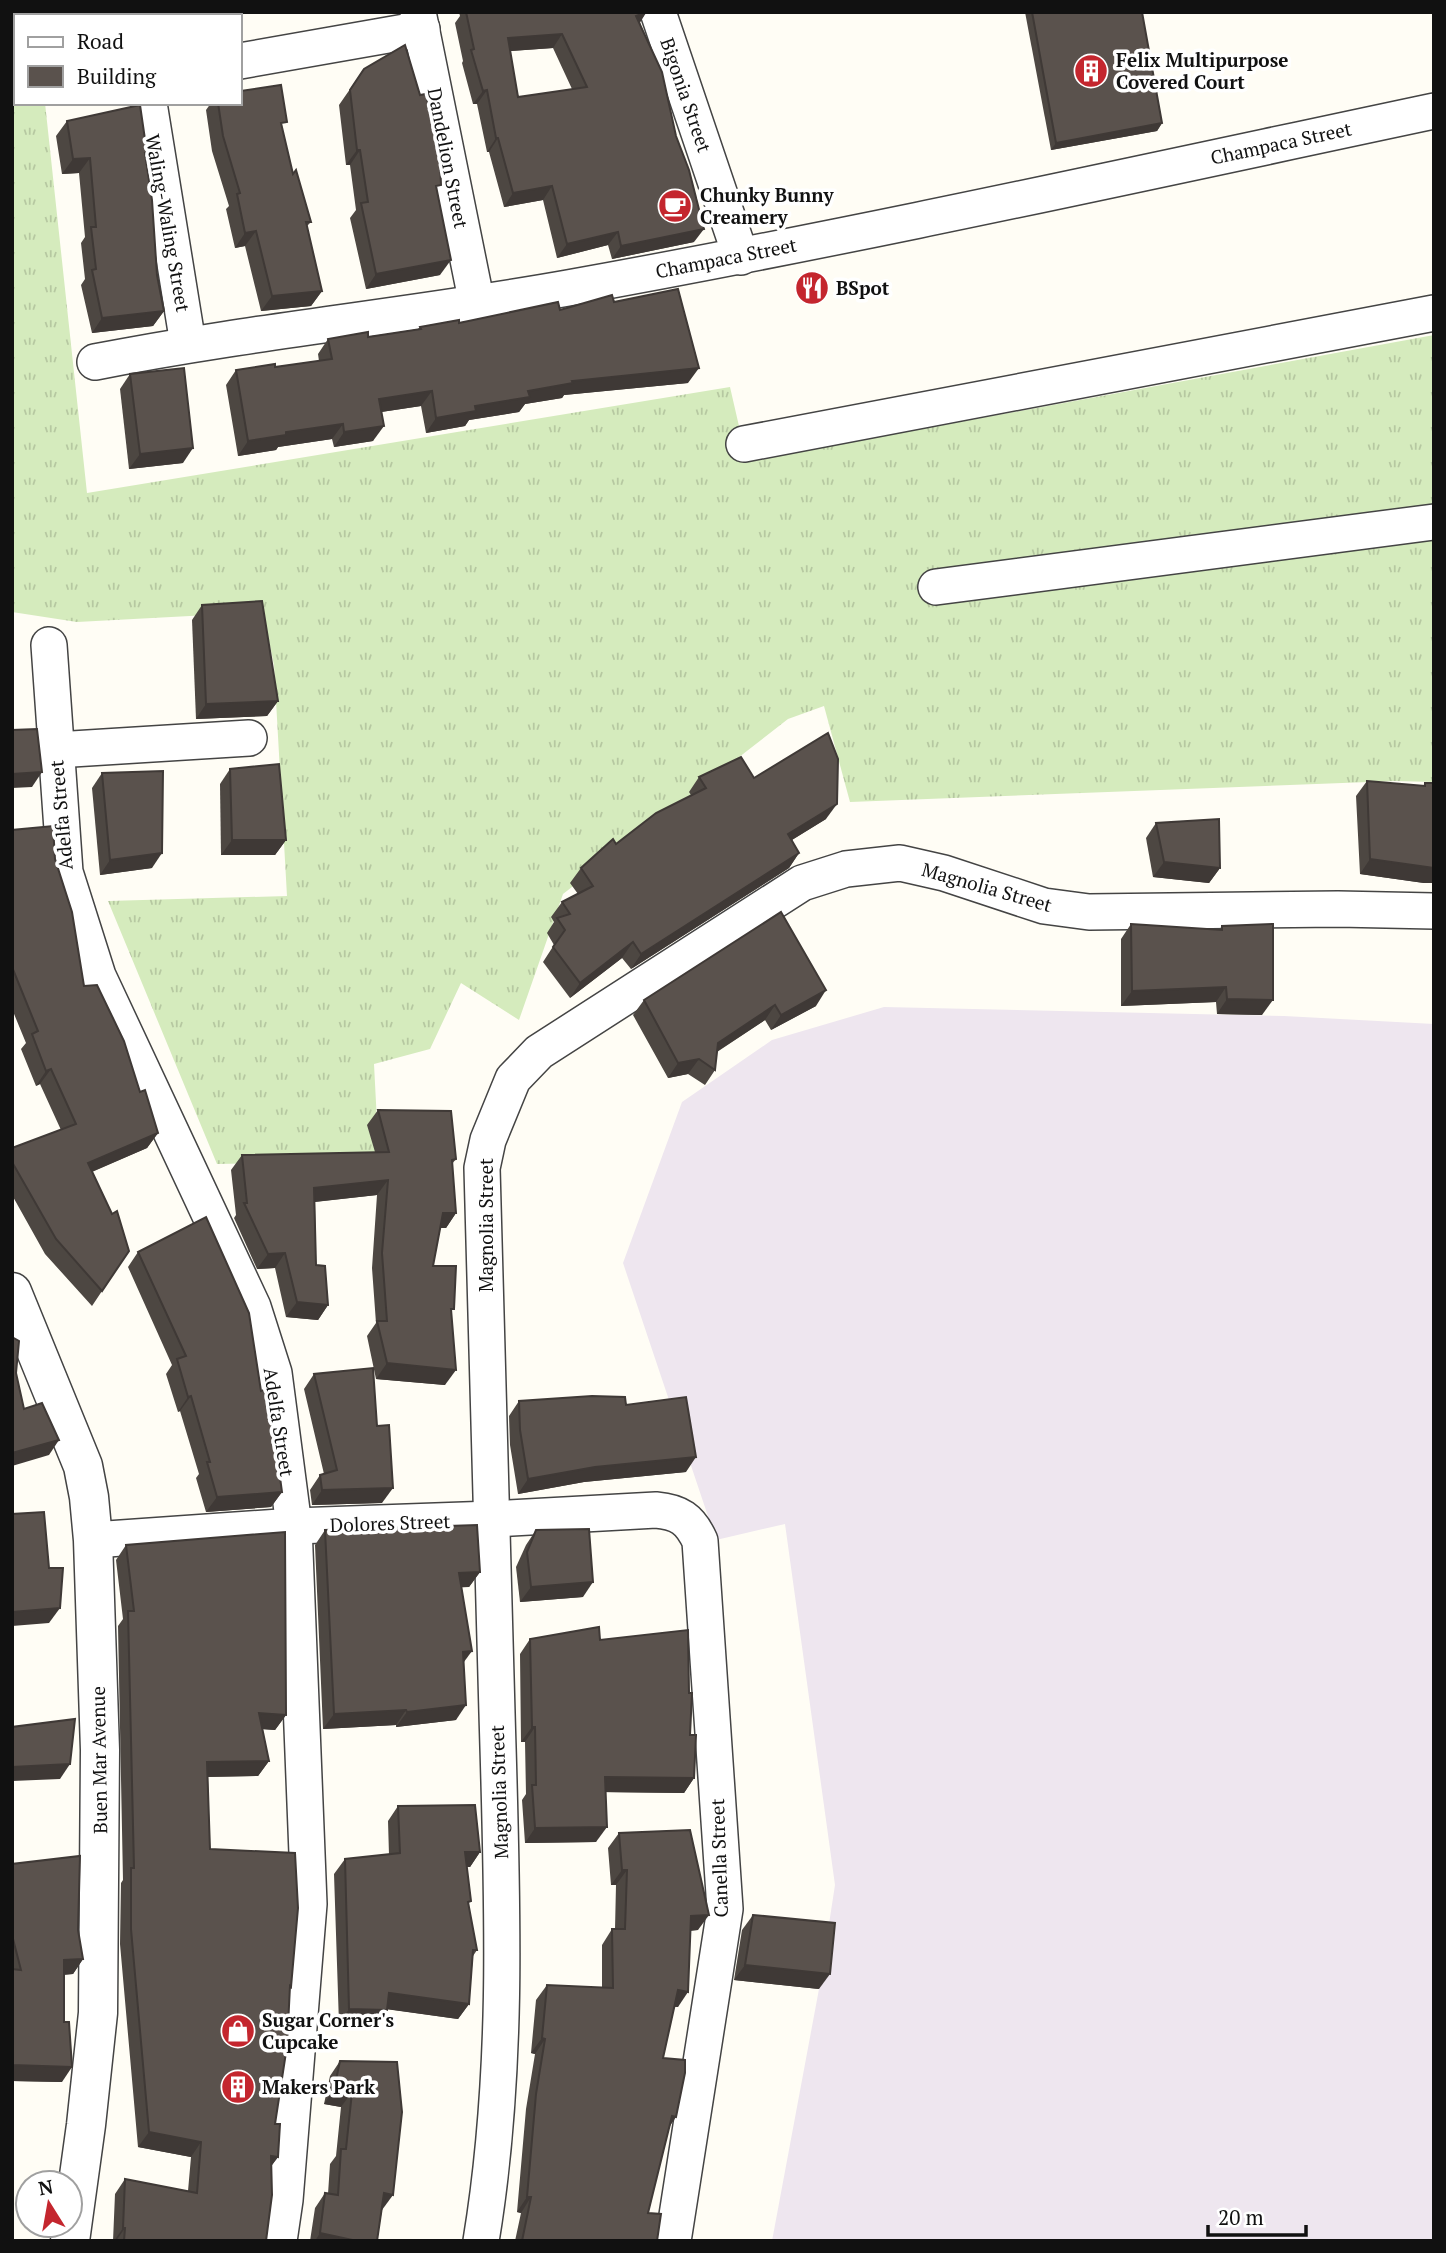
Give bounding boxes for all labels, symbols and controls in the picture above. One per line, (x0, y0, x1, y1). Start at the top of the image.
legend (14, 14, 242, 105)
text: Road (77, 27, 124, 55)
street label: Bigonia Street (655, 34, 718, 156)
place label: Felix Multipurpose Covered Court (1116, 47, 1288, 94)
building icon: Felix Multipurpose Covered Court (1072, 52, 1110, 90)
text: Building (77, 62, 157, 90)
street label: Dandelion Street (423, 85, 474, 230)
street label: Champaca Street (1208, 115, 1354, 170)
street label: Waling-Waling Street (141, 132, 196, 314)
place label: Chunky Bunny Creamery (700, 182, 834, 229)
cafe icon: Chunky Bunny Creamery (656, 187, 694, 225)
street label: Champaca Street (653, 232, 799, 283)
restaurant icon: BSpot (793, 269, 831, 307)
place label: BSpot (836, 275, 890, 300)
street label: Adelfa Street (43, 759, 78, 871)
street label: Magnolia Street (919, 856, 1055, 917)
street label: Magnolia Street (473, 1158, 498, 1292)
street label: Adelfa Street (259, 1366, 300, 1478)
street label: Dolores Street (329, 1508, 451, 1537)
street label: Buen Mar Avenue (85, 1686, 112, 1834)
street label: Magnolia Street (484, 1725, 513, 1860)
street label: Canella Street (704, 1798, 733, 1918)
place label: Sugar Corner's Cupcake (262, 2007, 394, 2054)
shop icon: Sugar Corner's Cupcake (219, 2012, 257, 2050)
building icon: Makers Park (219, 2068, 257, 2106)
place label: Makers Park (262, 2074, 376, 2099)
north arrow (14, 2169, 84, 2239)
text: N (36, 2173, 56, 2200)
scale bar (1208, 2194, 1306, 2238)
text: 20 m (1218, 2203, 1264, 2231)

